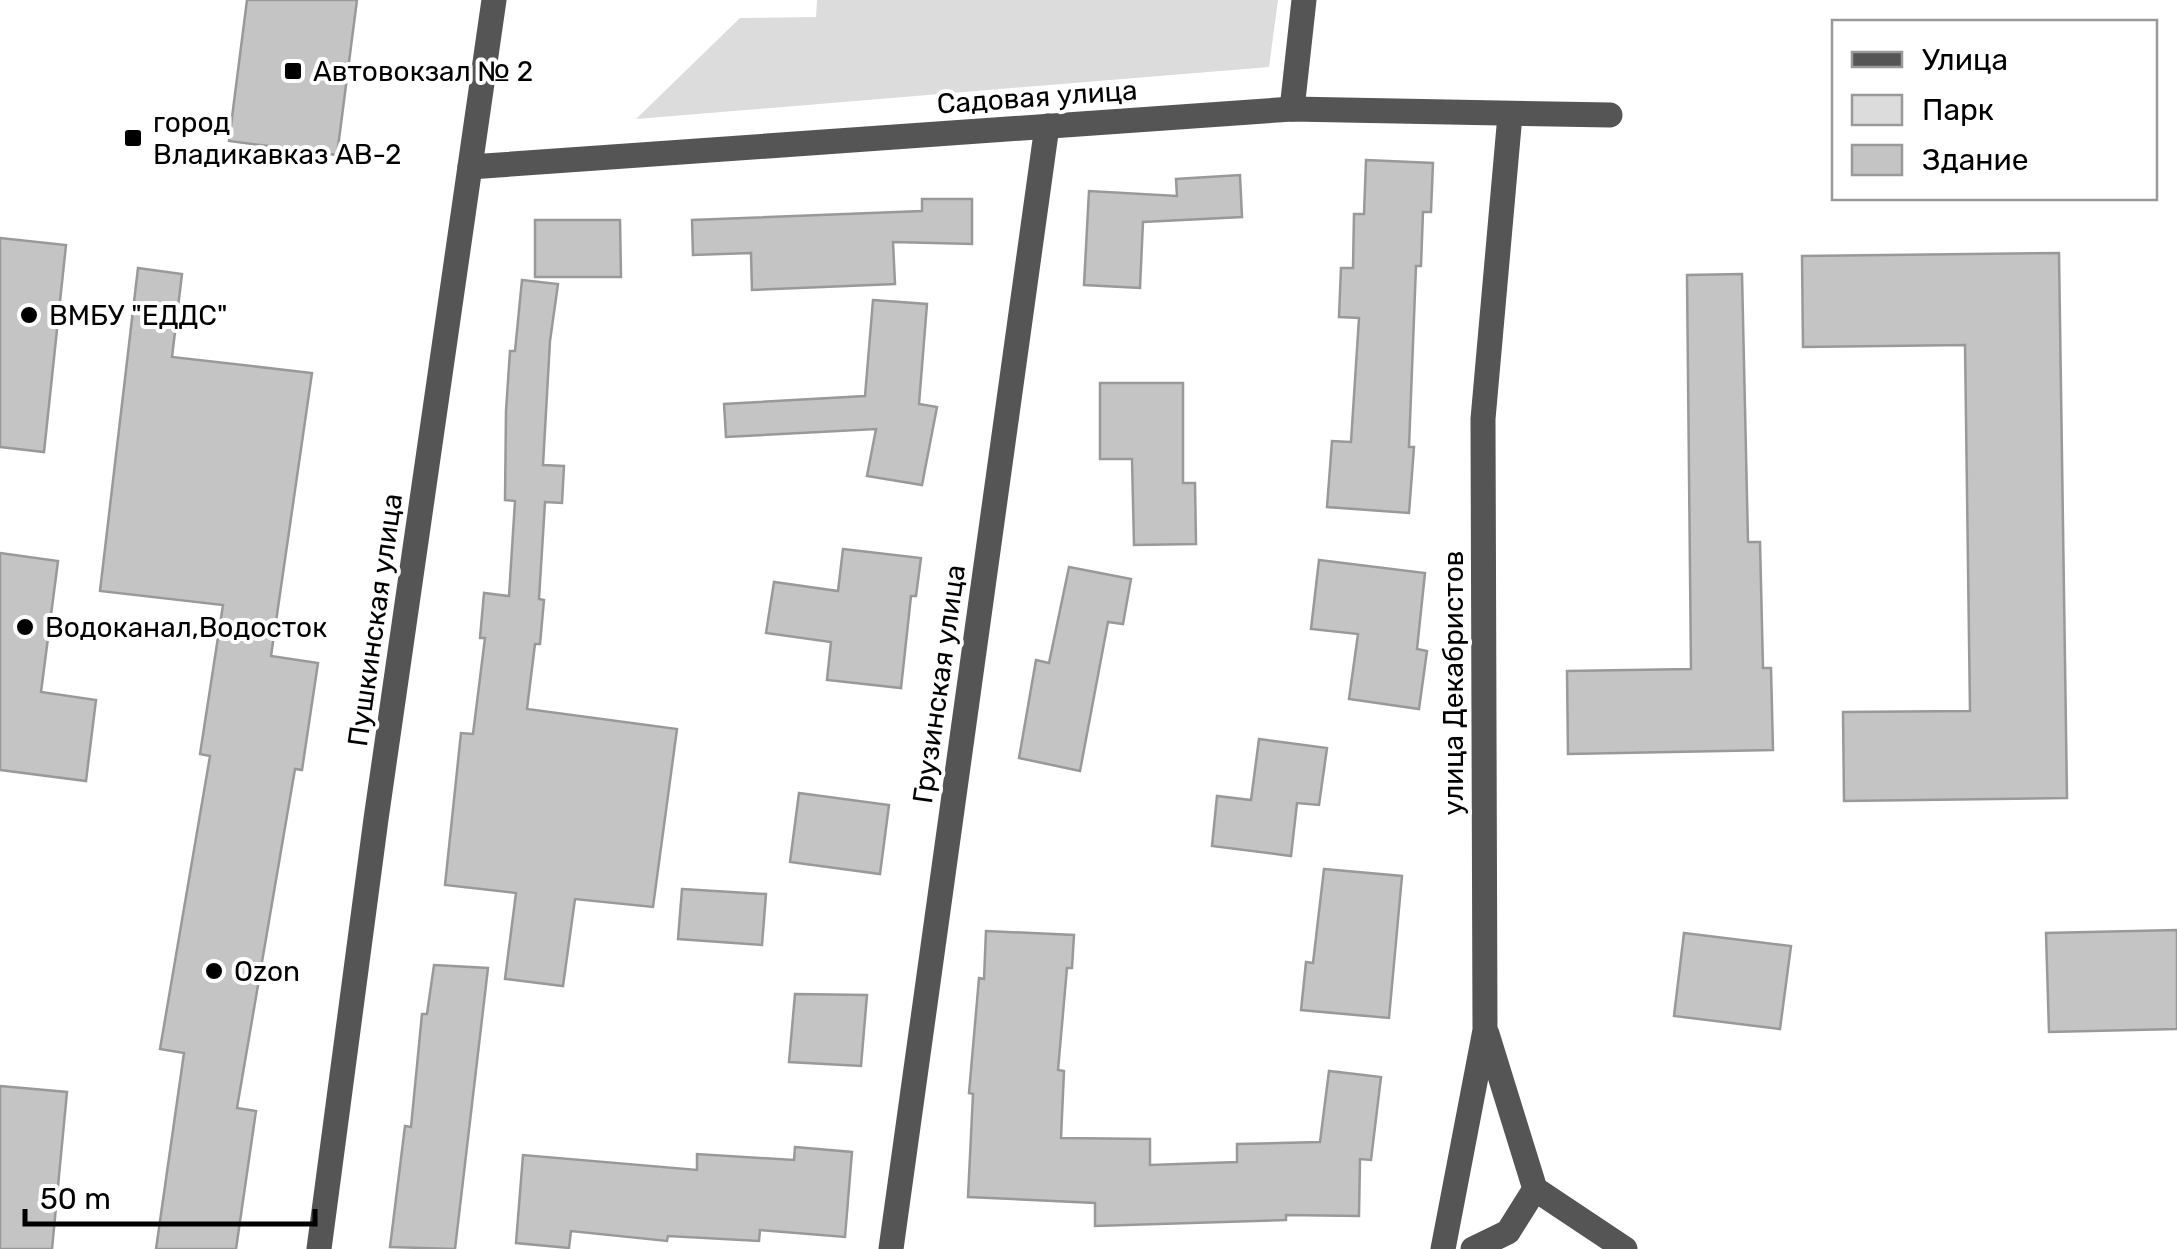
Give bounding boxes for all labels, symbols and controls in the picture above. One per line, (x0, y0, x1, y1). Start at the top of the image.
legend (1832, 20, 2157, 200)
text: Улица (1922, 42, 2008, 78)
place label: Автовокзал № 2 (313, 55, 533, 88)
marker: Автовокзал № 2 (282, 60, 304, 82)
street label: Садовая улица (936, 74, 1138, 120)
text: Парк (1922, 92, 1994, 128)
place label: город Владикавказ АВ-2 (153, 106, 401, 171)
marker: город Владикавказ АВ-2 (122, 127, 144, 149)
text: Здание (1922, 142, 2029, 178)
place label: ВМБУ "ЕДДС" (49, 299, 227, 332)
marker: ВМБУ "ЕДДС" (18, 304, 40, 326)
street label: Пушкинская улица (341, 491, 409, 749)
street label: улица Декабристов (1437, 551, 1470, 815)
street label: Грузинская улица (906, 562, 972, 806)
place label: Водоканал,Водосток (45, 611, 327, 644)
marker: Водоканал,Водосток (14, 616, 36, 638)
place label: Ozon (234, 955, 300, 988)
marker: Ozon (203, 960, 225, 982)
scale bar (25, 1164, 315, 1226)
text: 50 m (40, 1181, 111, 1217)

